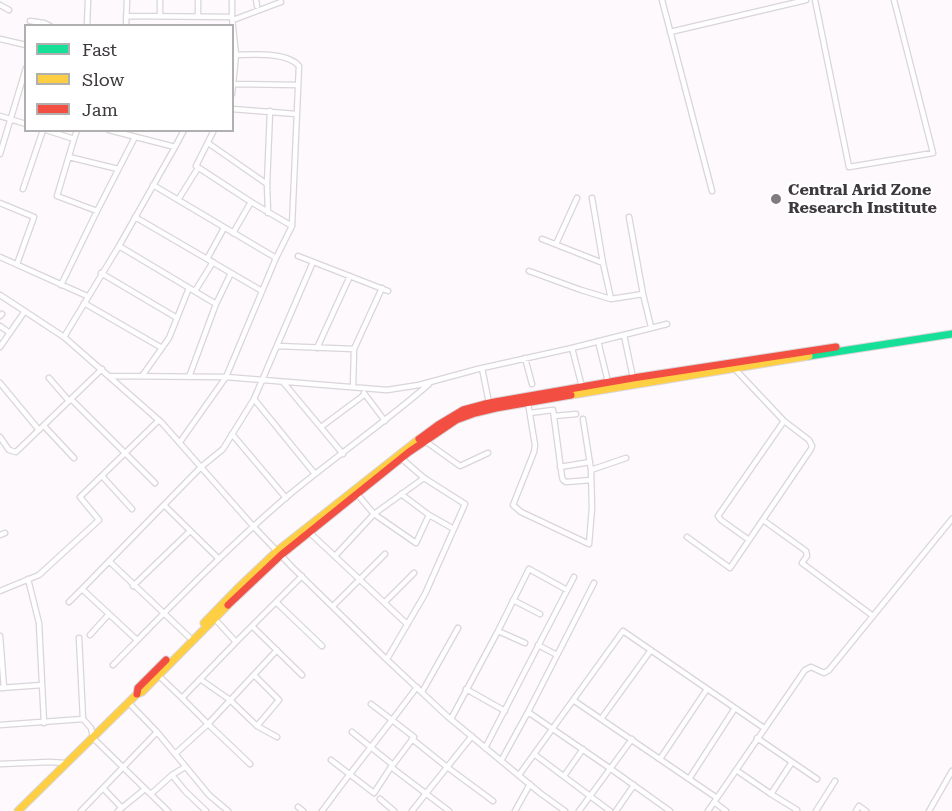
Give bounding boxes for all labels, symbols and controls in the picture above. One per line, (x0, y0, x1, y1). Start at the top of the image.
legend (24, 24, 234, 132)
text: Fast (82, 39, 117, 60)
text: Slow (82, 69, 124, 90)
text: Jam (82, 99, 118, 120)
place label: Central Arid Zone Research Institute (788, 180, 937, 218)
marker: Central Arid Zone Research Institute (769, 192, 783, 206)

